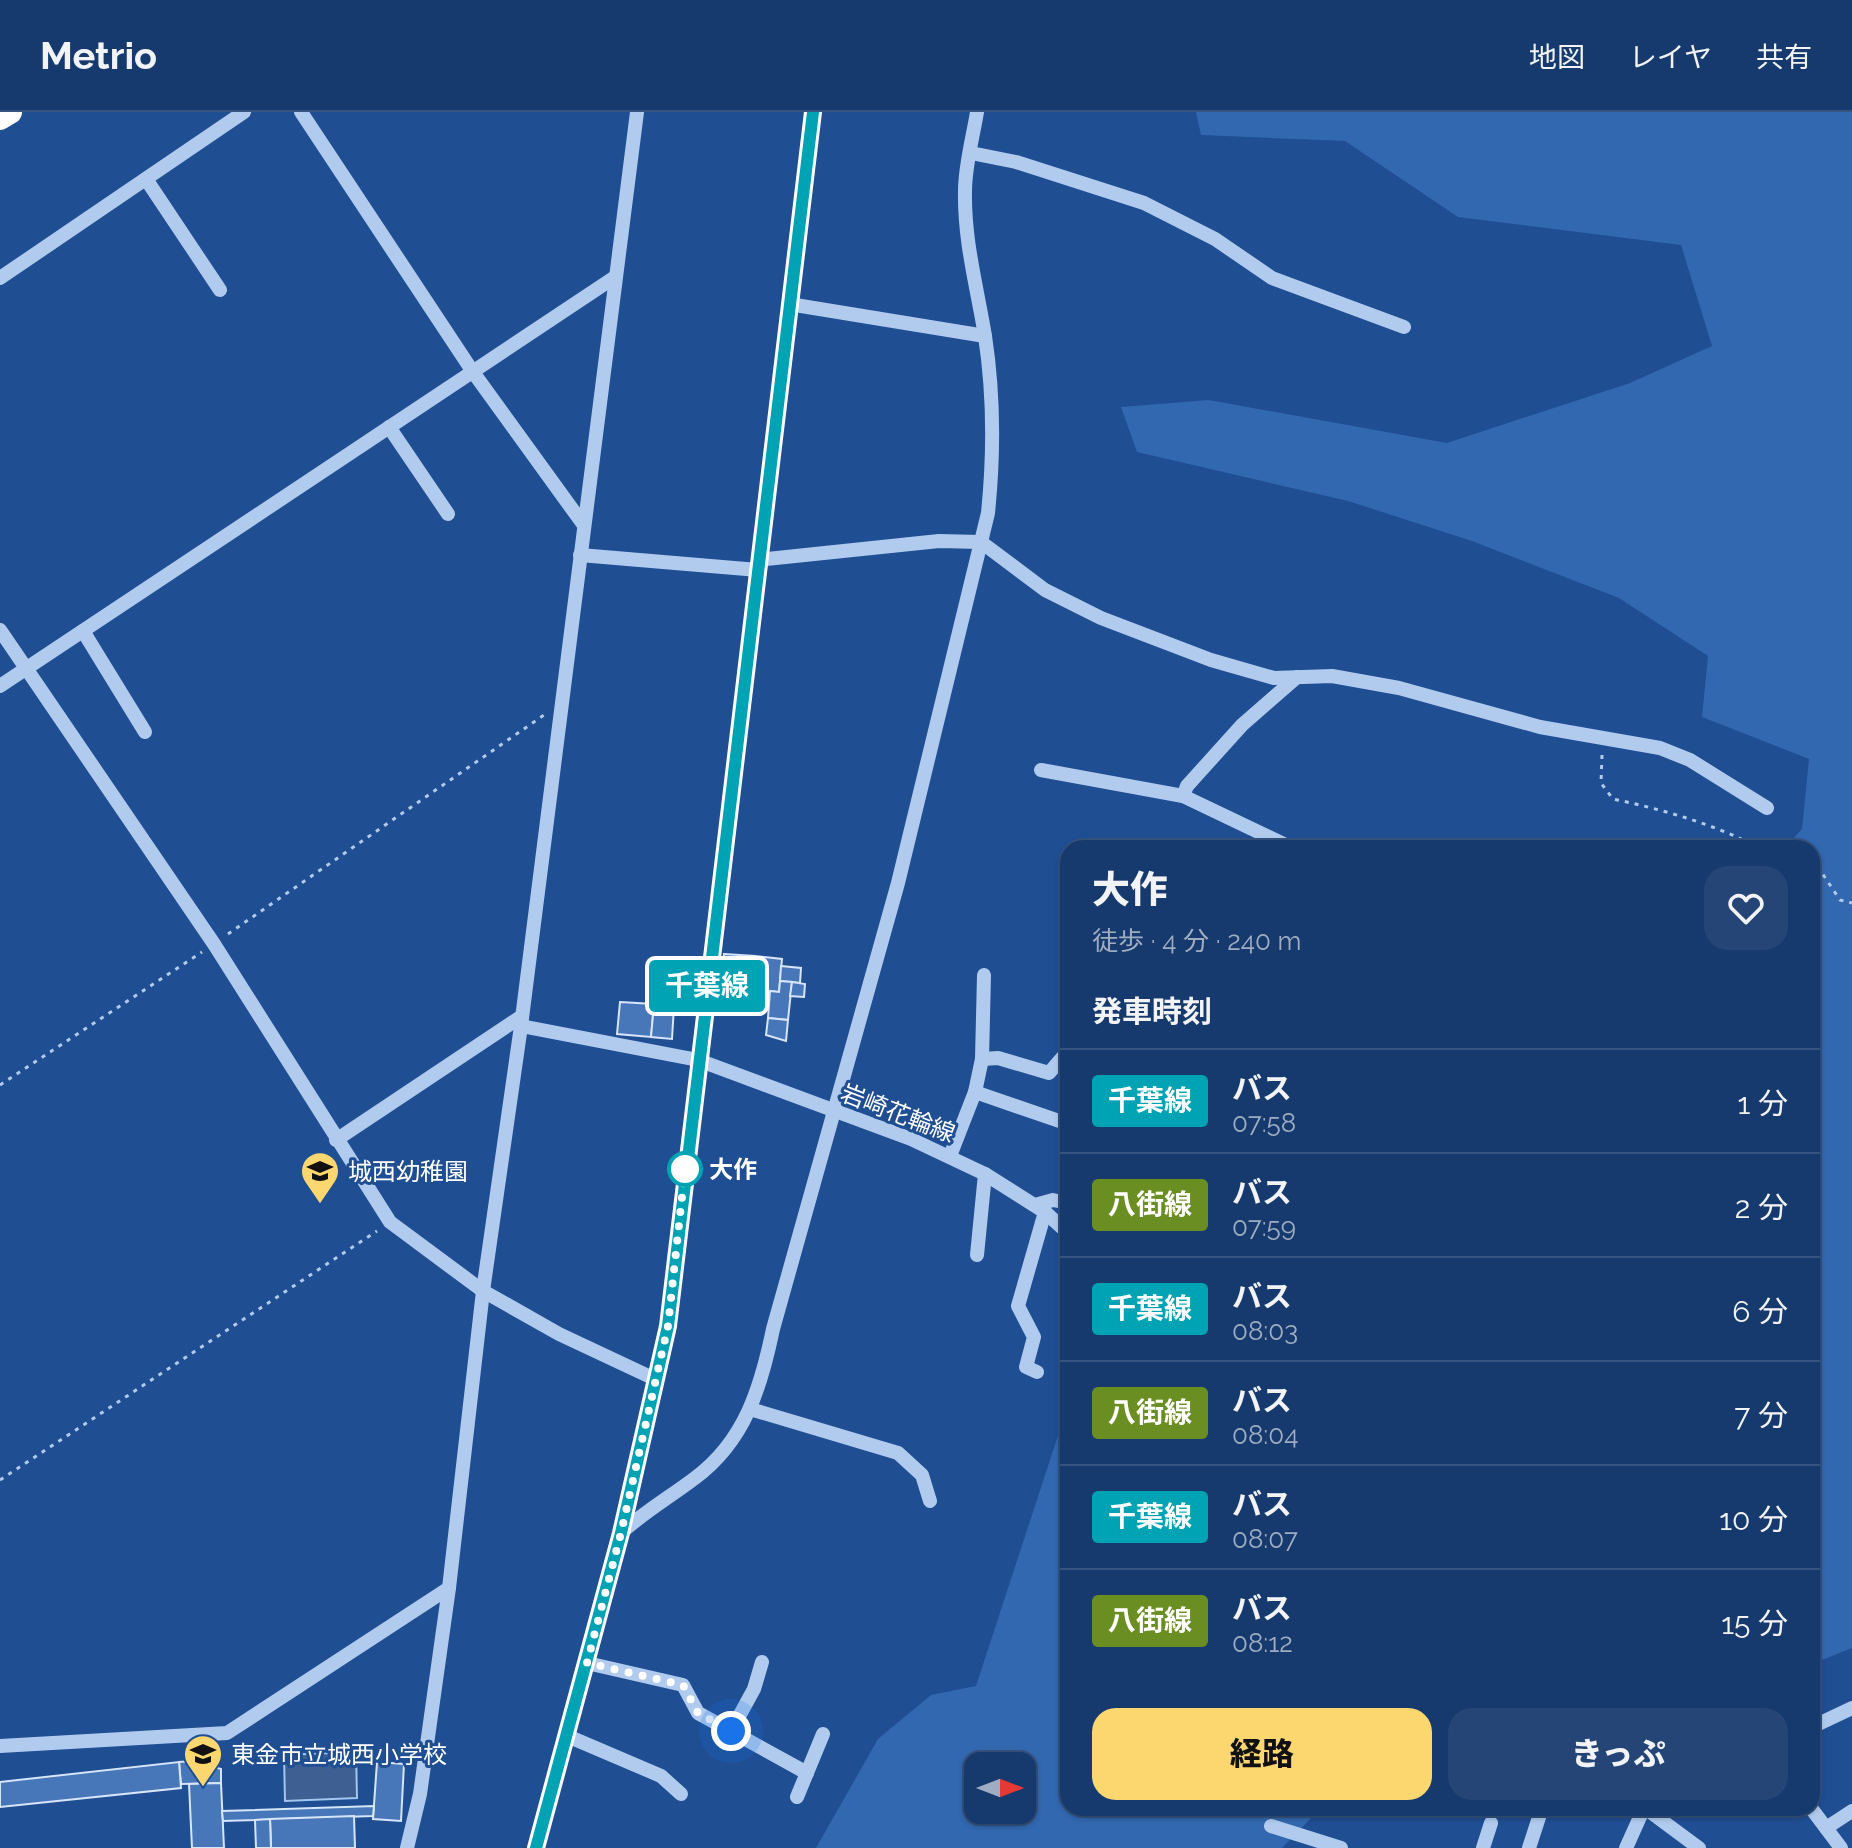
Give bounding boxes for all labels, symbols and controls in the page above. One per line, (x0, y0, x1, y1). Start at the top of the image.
text: Metrio (40, 33, 157, 78)
text: 地図 (1529, 41, 1585, 74)
text: レイヤ (1629, 41, 1712, 74)
text: 共有 (1756, 41, 1812, 74)
button: heart (1704, 866, 1788, 950)
text: 大作 (1092, 867, 1168, 912)
text: 徒歩 · 4 分 · 240 m (1092, 926, 1301, 956)
line badge: 千葉線 (661, 960, 753, 1012)
text: 千葉線 (665, 969, 749, 1002)
text: 発車時刻 (1092, 994, 1212, 1029)
text: バス (1232, 1071, 1292, 1106)
street label: 岩崎花輪線 (837, 1078, 959, 1148)
text: 千葉線 (1108, 1084, 1192, 1117)
text: 1 分 (1738, 1086, 1788, 1121)
text: 07:58 (1232, 1108, 1296, 1138)
school or university icon: 城西幼稚園 (299, 1150, 341, 1205)
marker: 大作 (668, 1152, 702, 1186)
place label: 大作 (709, 1155, 757, 1184)
place label: 城西幼稚園 (348, 1157, 468, 1186)
text: バス (1232, 1175, 1292, 1210)
text: 八街線 (1108, 1188, 1192, 1221)
text: 2 分 (1735, 1190, 1788, 1225)
text: 07:59 (1232, 1212, 1296, 1242)
text: バス (1232, 1279, 1292, 1314)
text: 千葉線 (1108, 1292, 1192, 1325)
text: 6 分 (1732, 1294, 1788, 1329)
text: 08:03 (1232, 1316, 1298, 1346)
text: バス (1232, 1383, 1292, 1418)
text: 八街線 (1108, 1396, 1192, 1429)
text: 7 分 (1734, 1398, 1788, 1433)
text: 08:04 (1232, 1420, 1298, 1450)
text: バス (1232, 1487, 1292, 1522)
text: 千葉線 (1108, 1500, 1192, 1533)
text: 10 分 (1719, 1502, 1788, 1537)
text: 08:07 (1232, 1524, 1298, 1554)
text: バス (1232, 1591, 1292, 1626)
text: 八街線 (1108, 1604, 1192, 1637)
text: 15 分 (1721, 1606, 1788, 1641)
text: 08:12 (1232, 1628, 1293, 1658)
button: 経路 (1092, 1708, 1432, 1800)
button: きっぷ (1448, 1708, 1788, 1800)
your location (711, 1711, 751, 1751)
school or university icon: 東金市立城西小学校 (182, 1733, 224, 1788)
place label: 東金市立城西小学校 (231, 1740, 447, 1769)
north arrow (964, 1752, 1036, 1824)
map controls (964, 1752, 1036, 1824)

